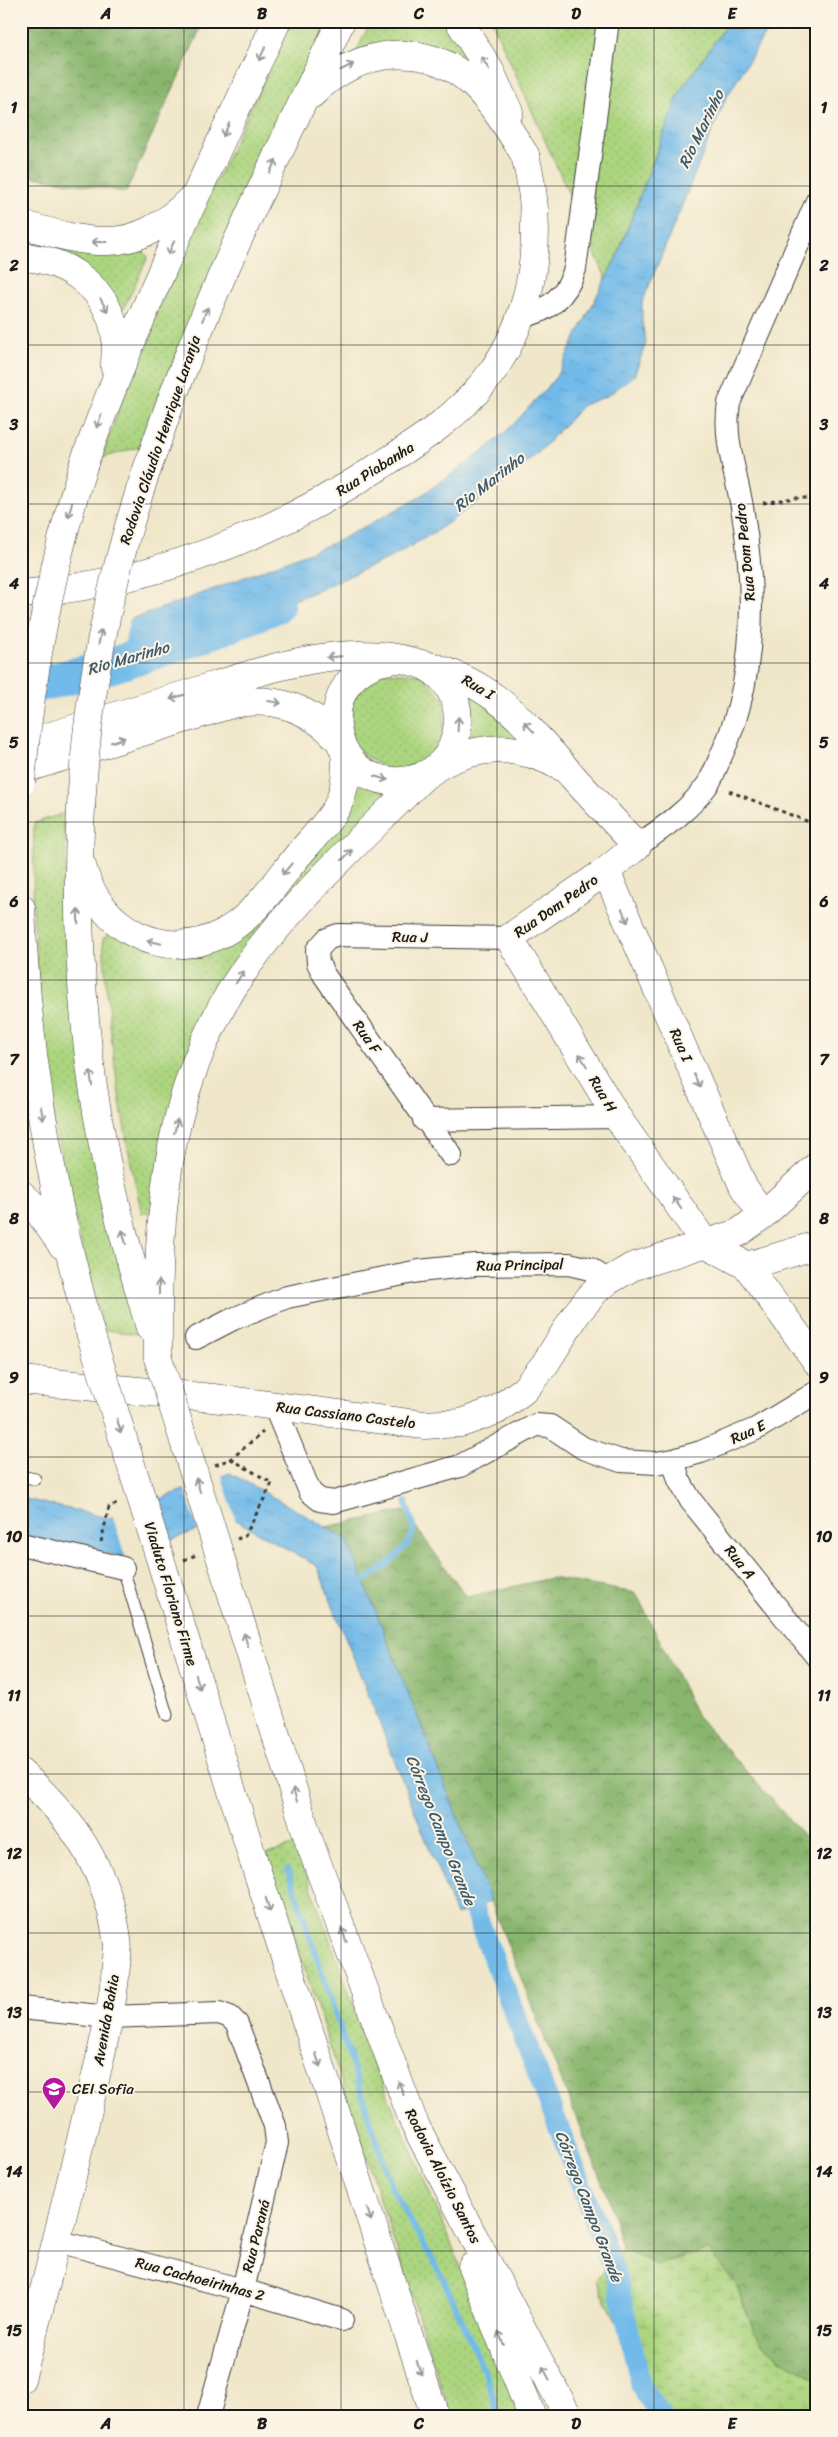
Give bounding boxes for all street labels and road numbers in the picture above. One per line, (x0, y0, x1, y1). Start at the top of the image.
street label: Rodovia Cláudio Henrique Laranja (112, 331, 208, 548)
street label: Rua Piabanha (331, 434, 420, 503)
street label: Rua Dom Pedro (727, 501, 763, 602)
street label: Rua I (457, 667, 500, 708)
street label: Rua Dom Pedro (508, 867, 604, 945)
street label: Rua J (392, 924, 429, 950)
street label: Rua F (346, 1014, 389, 1061)
street label: Rua I (662, 1024, 700, 1067)
street label: Rua H (582, 1071, 624, 1118)
street label: Rua Principal (476, 1251, 564, 1279)
street label: Rua Cassiano Castelo (275, 1394, 418, 1437)
street label: Rua E (726, 1412, 772, 1452)
street label: Viaduto Floriano Firme (137, 1519, 205, 1670)
street label: Rua A (718, 1539, 762, 1585)
street label: Avenida Bahia (85, 1972, 127, 2069)
street label: Rodovia Aloízio Santos (398, 2104, 488, 2248)
street label: Rua Paraná (234, 2196, 278, 2275)
street label: Rua Cachoeirinhas 2 (133, 2249, 268, 2309)

